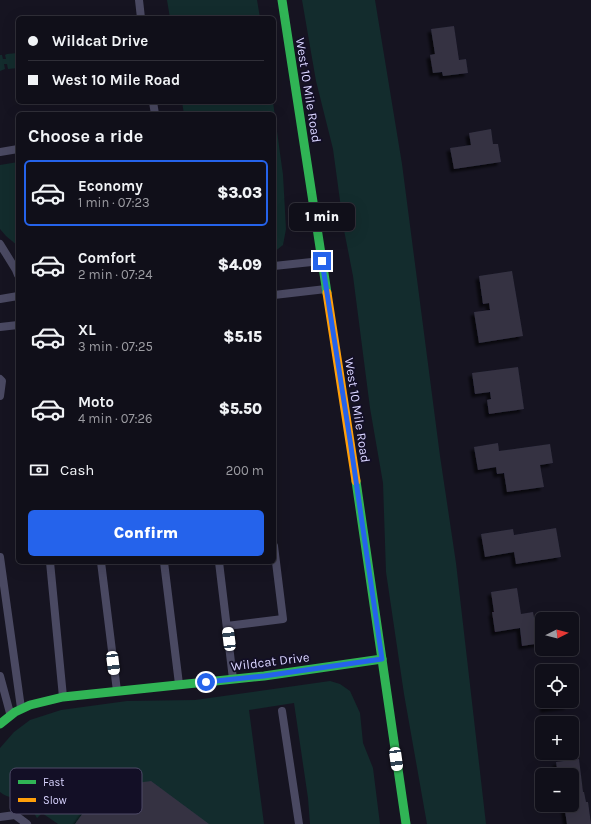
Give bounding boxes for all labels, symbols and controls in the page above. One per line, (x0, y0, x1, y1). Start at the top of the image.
text: Wildcat Drive (52, 32, 148, 50)
street label: West 10 Mile Road (293, 37, 324, 144)
text: West 10 Mile Road (52, 71, 180, 89)
text: Choose a ride (28, 125, 143, 147)
icon: car (30, 175, 66, 211)
text: Economy (78, 177, 143, 195)
text: $3.03 (217, 184, 262, 202)
text: 1 min · 07:23 (78, 195, 150, 210)
callout: 1 min (289, 203, 355, 231)
text: 1 min (305, 209, 339, 224)
icon: car (30, 247, 66, 283)
text: Comfort (78, 249, 136, 267)
route end (313, 252, 331, 270)
text: $4.09 (218, 256, 262, 274)
text: 2 min · 07:24 (78, 267, 153, 282)
icon: car (30, 319, 66, 355)
text: XL (78, 321, 96, 339)
text: $5.15 (223, 328, 262, 346)
text: 3 min · 07:25 (78, 339, 153, 354)
street label: West 10 Mile Road (342, 357, 373, 464)
icon: car (30, 391, 66, 427)
text: Moto (78, 393, 114, 411)
text: $5.50 (219, 400, 262, 418)
text: 4 min · 07:26 (78, 411, 153, 426)
icon: cash (28, 459, 50, 481)
text: Cash (60, 461, 94, 479)
text: 200 m (226, 463, 264, 478)
button: Confirm (28, 510, 264, 556)
north arrow (535, 612, 579, 656)
map controls (535, 612, 579, 812)
car (222, 626, 236, 652)
street label: Wildcat Drive (230, 649, 311, 674)
car (106, 650, 120, 676)
button: locate (535, 664, 579, 708)
route start (197, 673, 215, 691)
button: + (535, 716, 579, 760)
car (388, 746, 404, 772)
legend (10, 768, 142, 814)
button: − (535, 768, 579, 812)
text: Fast (43, 776, 64, 789)
text: Slow (43, 794, 67, 807)

